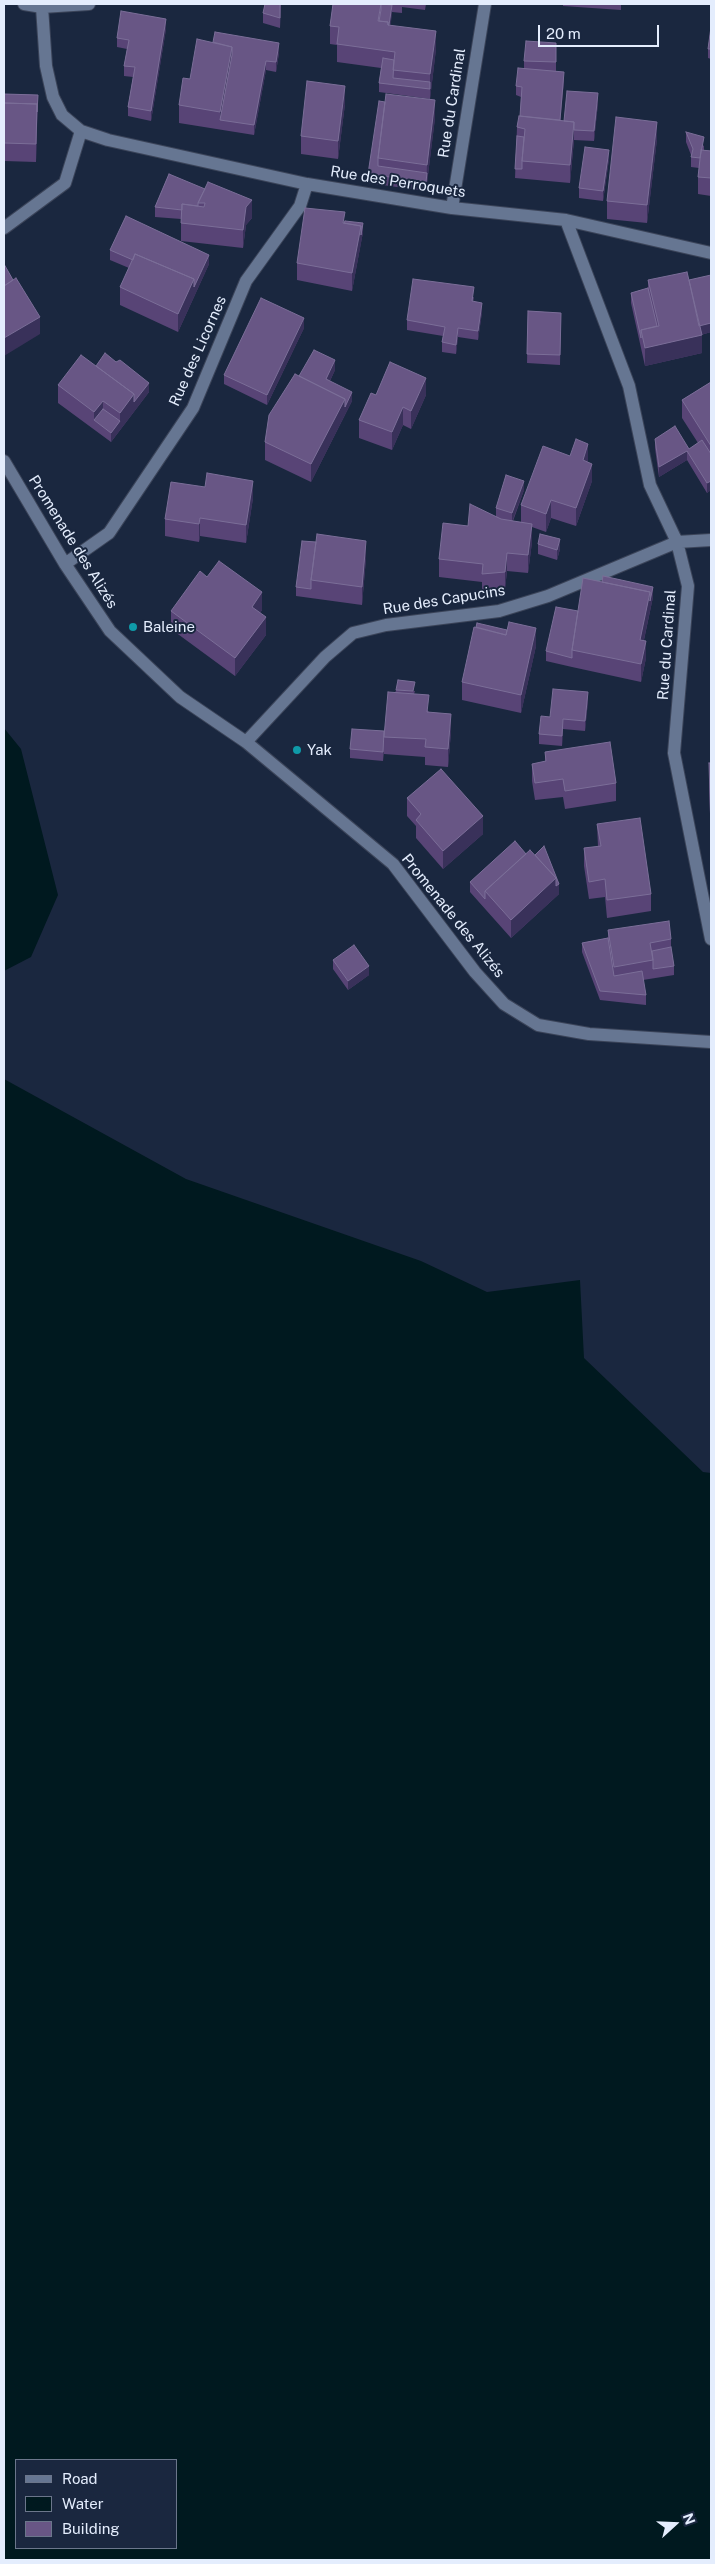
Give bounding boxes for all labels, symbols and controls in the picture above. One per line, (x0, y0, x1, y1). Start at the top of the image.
scale bar (540, 15, 661, 47)
text: 20 m (546, 25, 581, 42)
street label: Rue du Cardinal (434, 47, 470, 159)
street label: Rue des Perroquets (329, 162, 467, 202)
street label: Rue des Licornes (166, 293, 230, 409)
street label: Promenade des Alizés (25, 472, 121, 612)
street label: Rue des Capucins (382, 581, 506, 619)
street label: Rue du Cardinal (654, 589, 680, 701)
place label: Baleine (143, 618, 195, 636)
marker: Baleine (127, 621, 139, 633)
place label: Yak (307, 741, 332, 759)
marker: Yak (291, 744, 303, 756)
street label: Promenade des Alizés (398, 851, 508, 981)
legend (15, 2459, 178, 2549)
text: Road (62, 2470, 98, 2487)
text: Water (62, 2495, 104, 2512)
north arrow (650, 2499, 700, 2549)
text: N (680, 2511, 698, 2527)
text: Building (62, 2520, 120, 2537)

